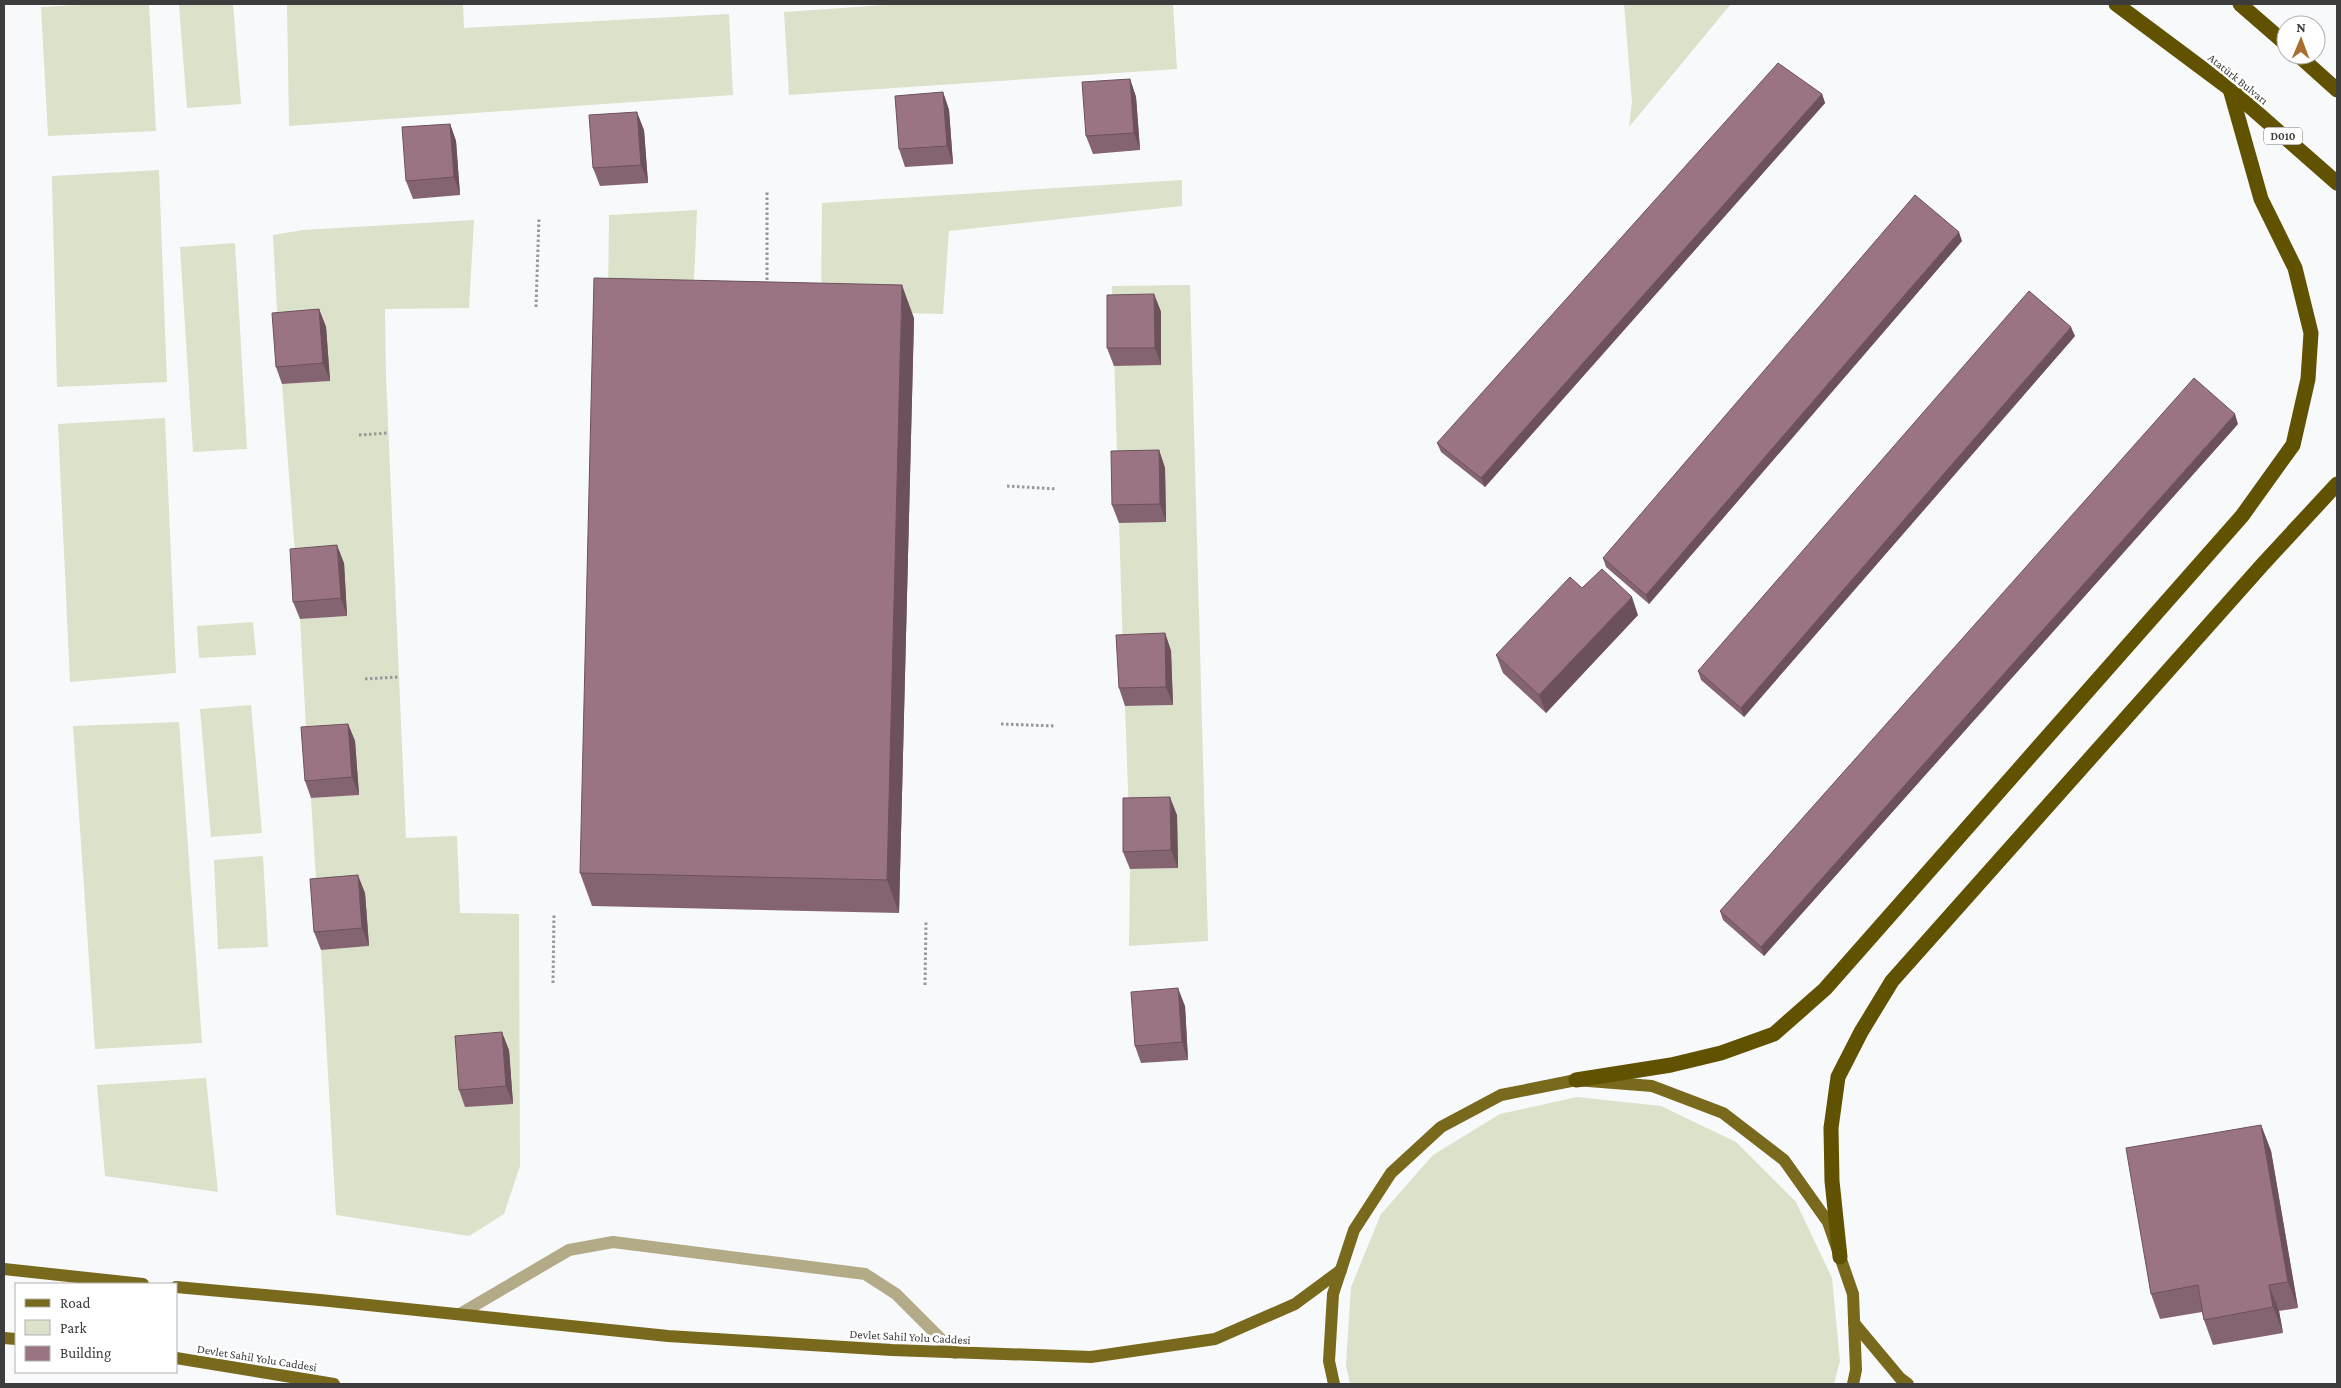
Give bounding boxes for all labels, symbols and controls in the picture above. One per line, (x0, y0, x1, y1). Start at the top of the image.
north arrow (2276, 15, 2326, 65)
text: N (2296, 19, 2307, 35)
street label: Atatürk Bulvarı (2205, 51, 2271, 107)
road number: D010 (2264, 128, 2302, 144)
legend (15, 1283, 178, 1373)
text: Road (60, 1295, 91, 1311)
text: Park (60, 1320, 87, 1336)
street label: Devlet Sahil Yolu Caddesi (849, 1327, 971, 1347)
street label: Devlet Sahil Yolu Caddesi (196, 1342, 318, 1374)
text: Building (60, 1345, 111, 1362)

